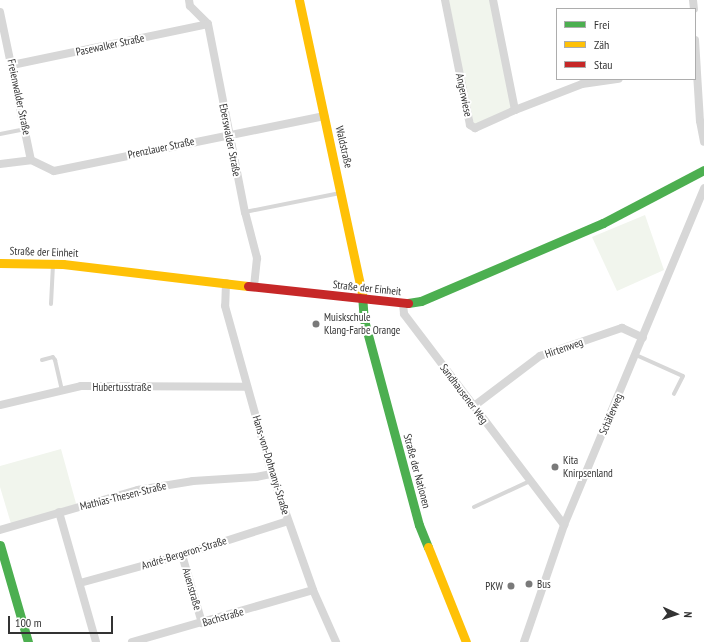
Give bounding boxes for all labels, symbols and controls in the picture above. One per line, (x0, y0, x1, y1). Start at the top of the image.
legend (556, 8, 696, 80)
text: Frei (594, 17, 610, 32)
street label: Pasewalker Straße (74, 31, 146, 59)
text: Zäh (594, 37, 609, 52)
text: Stau (594, 57, 612, 72)
street label: Freienwalder Straße (5, 58, 33, 136)
street label: Angerwiese (453, 72, 475, 118)
street label: Eberswalder Straße (216, 102, 244, 178)
street label: Waldstraße (333, 125, 355, 169)
street label: Prenzlauer Straße (127, 135, 195, 161)
street label: Straße der Einheit (9, 244, 79, 260)
street label: Straße der Einheit (332, 278, 402, 298)
place label: Muiskschule Klang-Farbe Orange (324, 311, 400, 337)
marker: Muiskschule Klang-Farbe Orange (311, 319, 321, 329)
street label: Hirtenweg (543, 335, 585, 361)
street label: Sandhausener Weg (437, 361, 491, 427)
street label: Hubertusstraße (93, 380, 151, 394)
street label: Schäferweg (596, 391, 626, 437)
street label: Hans-von-Dohnanyi-Straße (250, 414, 292, 516)
street label: Straße der Nationen (401, 432, 433, 510)
place label: Kita Knirpsenland (563, 454, 613, 480)
marker: Kita Knirpsenland (550, 462, 560, 472)
street label: Mathias-Thesen-Straße (79, 479, 167, 513)
street label: André-Bergeron-Straße (140, 534, 228, 572)
street label: Auenstraße (180, 566, 204, 612)
place label: Bus (537, 577, 551, 591)
place label: PKW (485, 579, 503, 593)
marker: Bus (524, 579, 534, 589)
marker: PKW (506, 581, 516, 591)
north arrow (656, 594, 696, 634)
street label: Bachstraße (201, 605, 245, 629)
scale bar (10, 608, 115, 634)
text: N (681, 611, 695, 618)
text: 100 m (15, 615, 42, 630)

